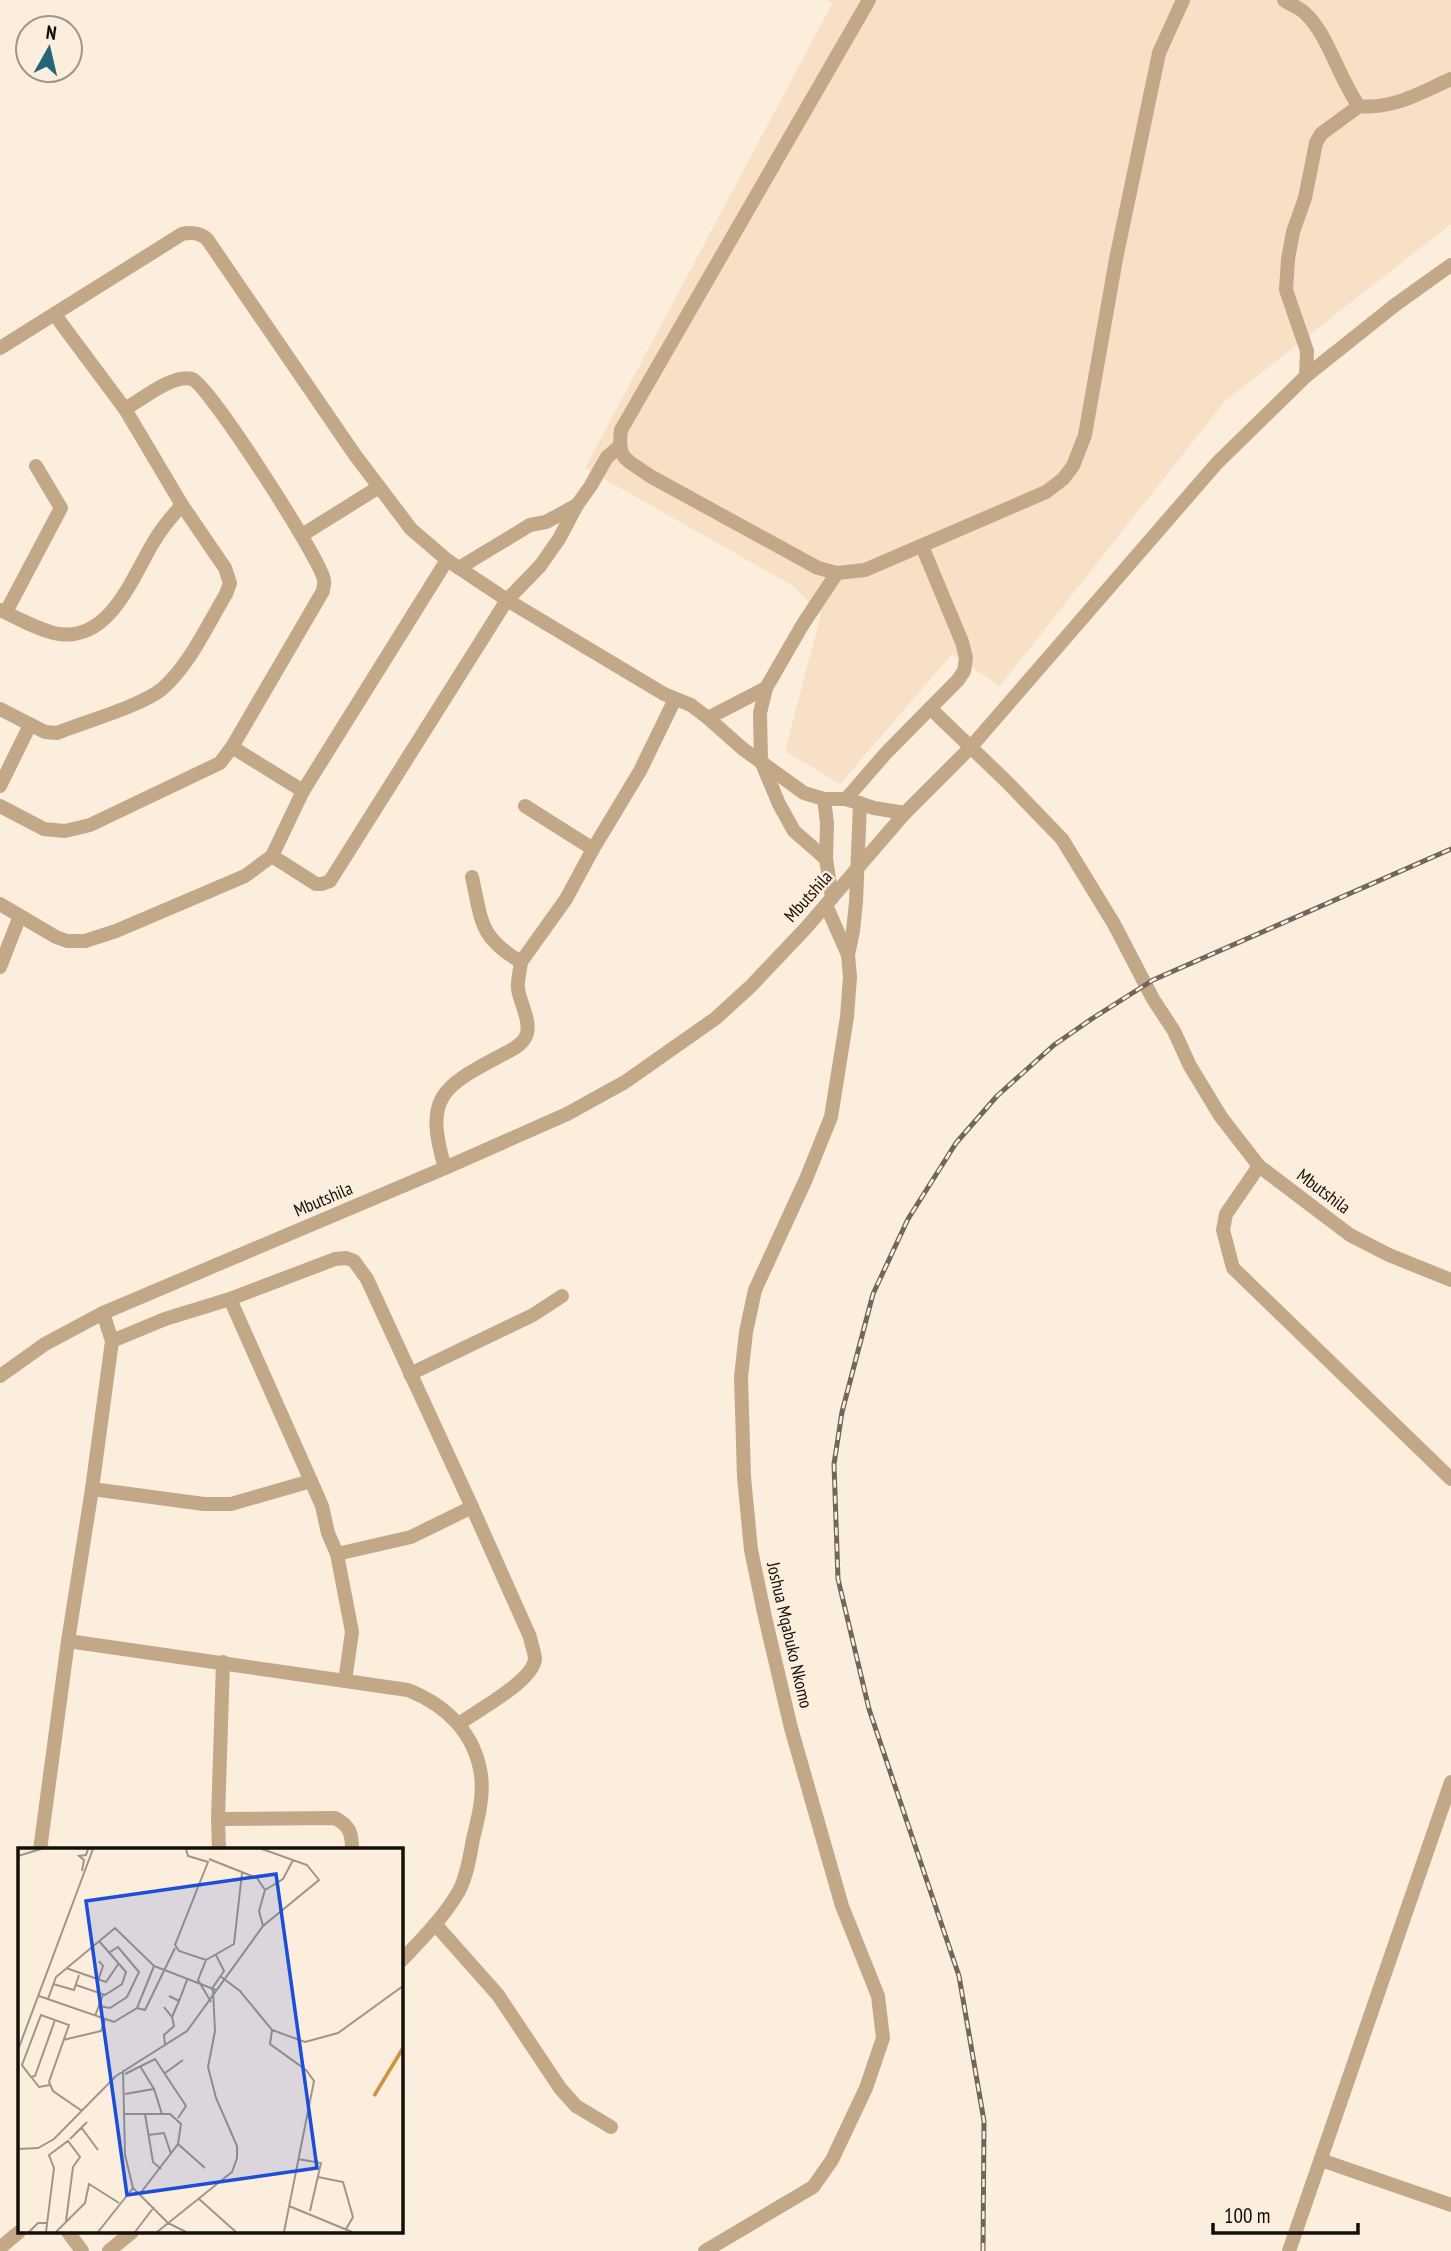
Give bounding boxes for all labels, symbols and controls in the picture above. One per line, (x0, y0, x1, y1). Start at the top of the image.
north arrow (14, 14, 84, 84)
text: N (45, 20, 58, 45)
street label: Mbutshila (779, 866, 837, 926)
street label: Mbutshila (1293, 1163, 1355, 1219)
street label: Mbutshila (290, 1176, 356, 1222)
street label: Joshua Mqabuko Nkomo (762, 1559, 818, 1710)
inset map (18, 1848, 402, 2234)
scale bar (1213, 2192, 1358, 2236)
text: 100 m (1224, 2202, 1270, 2229)

